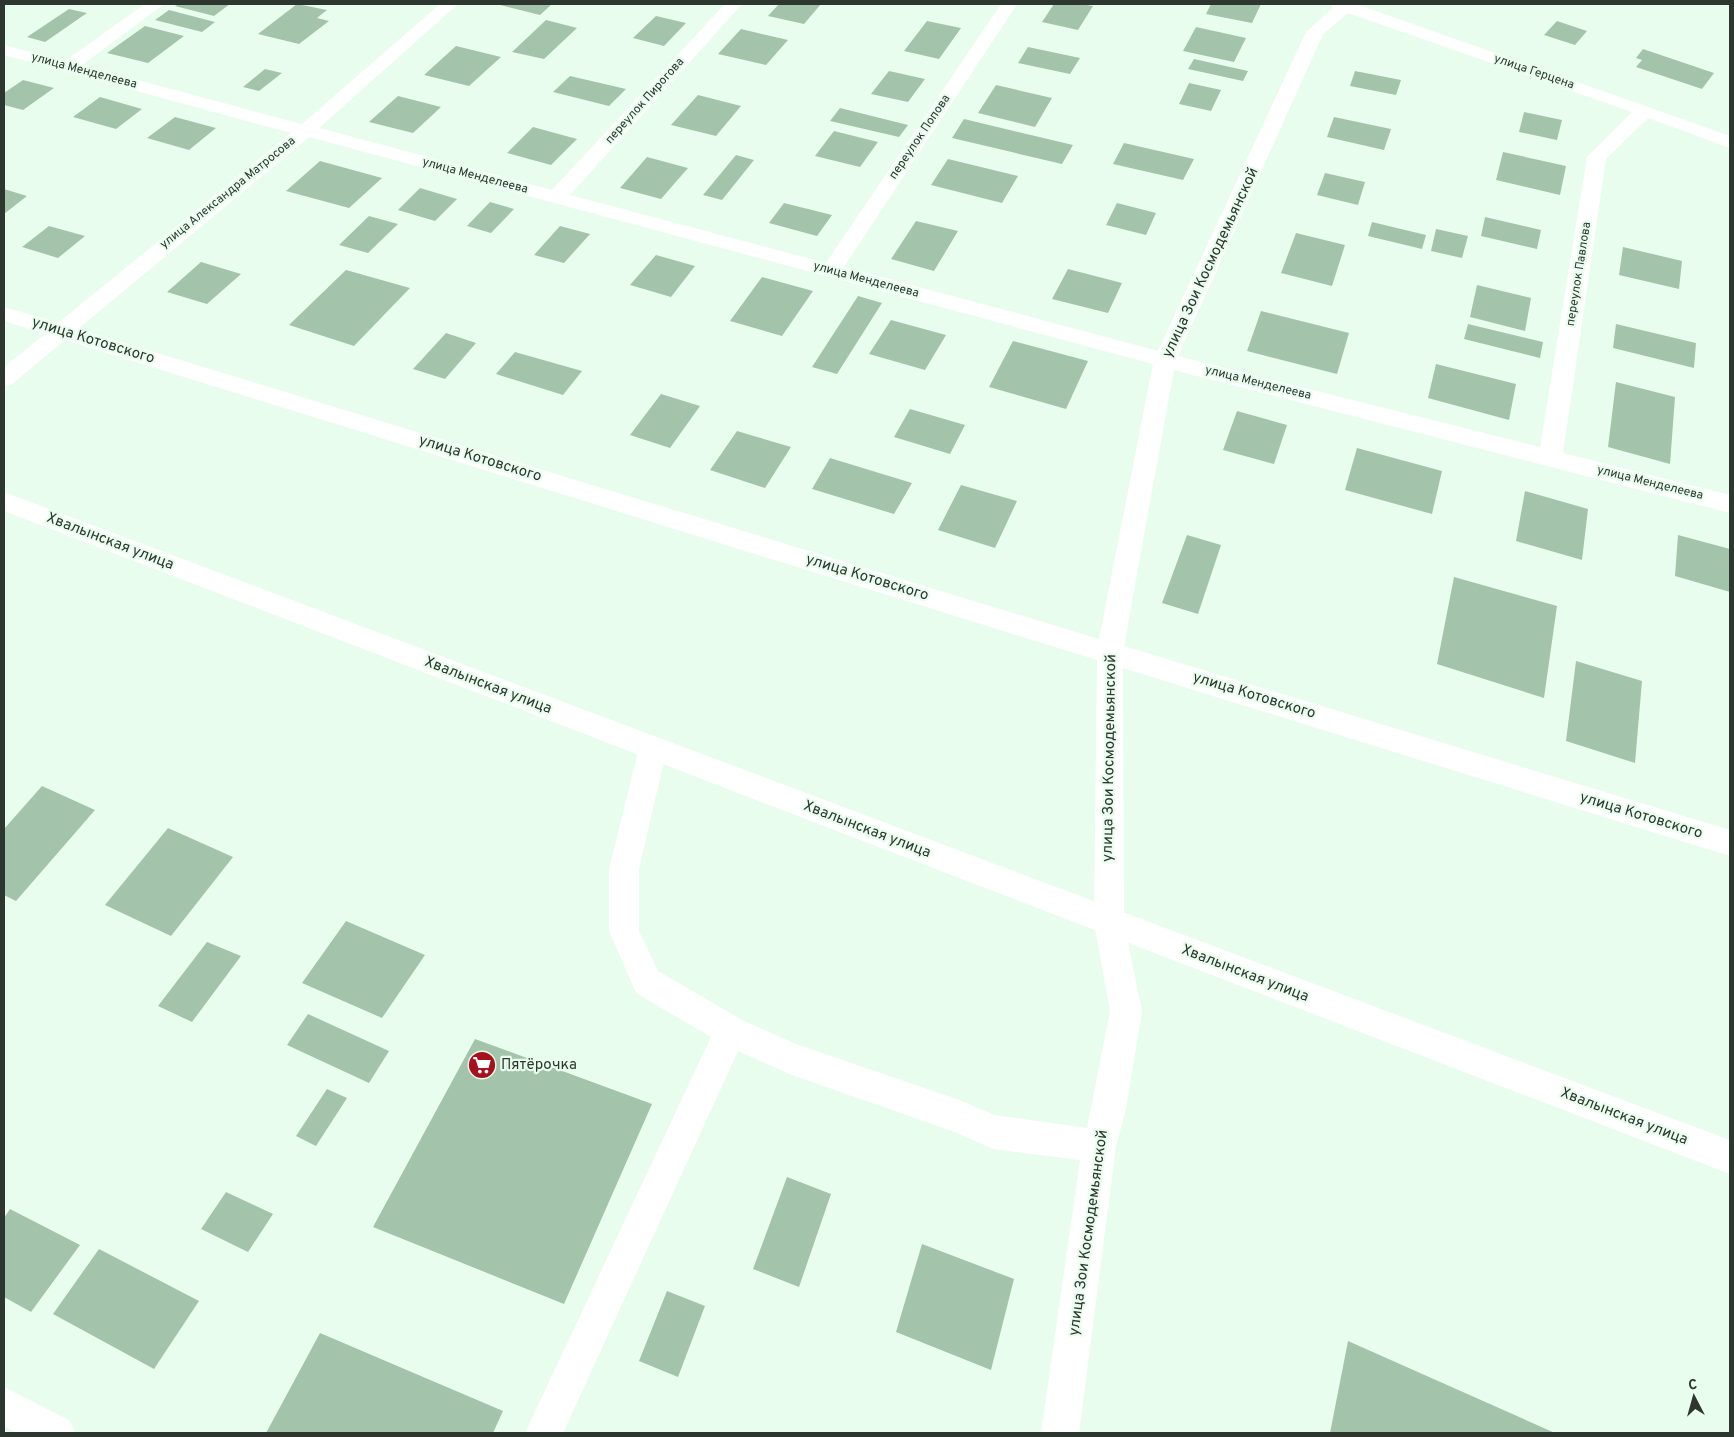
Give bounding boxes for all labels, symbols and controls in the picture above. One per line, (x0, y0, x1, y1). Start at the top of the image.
street label: улица Менделеева (29, 49, 139, 93)
street label: улица Герцена (1492, 51, 1576, 93)
street label: переулок Пирогова (602, 54, 688, 148)
street label: переулок Попова (886, 92, 954, 182)
street label: улица Александра Матросова (157, 133, 299, 253)
street label: улица Менделеева (420, 154, 530, 198)
street label: улица Зои Космодемьянской (1158, 165, 1264, 361)
street label: переулок Павлова (1563, 221, 1595, 327)
street label: улица Менделеева (811, 258, 921, 302)
street label: улица Котовского (29, 313, 157, 369)
street label: улица Менделеева (1203, 362, 1313, 404)
street label: улица Котовского (416, 431, 544, 487)
street label: улица Менделеева (1595, 462, 1705, 504)
street label: Хвалынская улица (44, 509, 176, 575)
street label: улица Котовского (803, 550, 931, 606)
street label: Хвалынская улица (422, 653, 554, 719)
street label: улица Зои Космодемьянской (1099, 654, 1121, 862)
street label: улица Котовского (1190, 668, 1318, 724)
street label: улица Котовского (1577, 788, 1705, 844)
street label: Хвалынская улица (801, 797, 933, 863)
street label: Хвалынская улица (1179, 941, 1311, 1007)
supermarket icon: Пятёрочка (467, 1050, 497, 1080)
place label: Пятёрочка (501, 1056, 577, 1075)
street label: Хвалынская улица (1558, 1084, 1690, 1150)
street label: улица Зои Космодемьянской (1065, 1129, 1113, 1337)
north arrow (1669, 1372, 1719, 1422)
text: С (1687, 1377, 1698, 1394)

